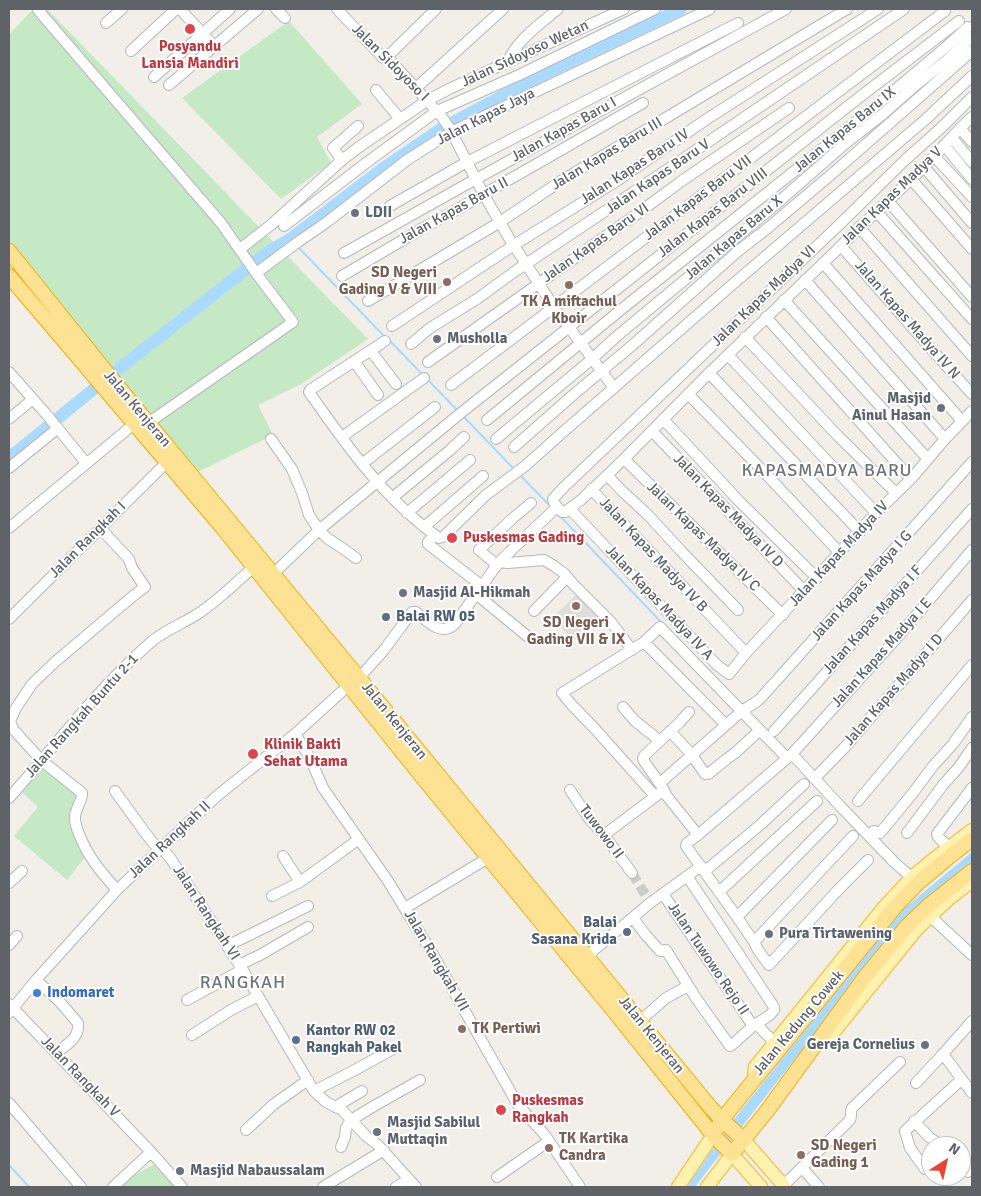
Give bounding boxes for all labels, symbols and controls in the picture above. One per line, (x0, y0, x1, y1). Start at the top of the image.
street label: Jalan Sidoyoso Wetan (458, 17, 592, 91)
street label: Jalan Sidoyoso I (348, 21, 432, 105)
marker: Posyandu Lansia Mandiri (183, 22, 197, 36)
place label: Posyandu Lansia Mandiri (141, 38, 239, 73)
street label: Jalan Kapas Baru IX (790, 83, 900, 177)
street label: Jalan Kapas Jaya (434, 85, 538, 149)
street label: Jalan Kapas Baru I (508, 94, 620, 166)
street label: Jalan Kapas Baru III (548, 114, 666, 194)
street label: Jalan Kapas Baru IV (577, 125, 693, 209)
street label: Jalan Kapas Baru V (603, 136, 713, 218)
street label: Jalan Kapas Madya V (838, 143, 946, 249)
street label: Jalan Kapas Baru VII (640, 152, 756, 244)
street label: Jalan Kapas Baru VIII (654, 164, 772, 262)
street label: Jalan Kapas Baru II (396, 174, 512, 248)
street label: Jalan Kapas Baru X (682, 192, 786, 284)
street label: Jalan Kapas Baru VI (539, 199, 653, 287)
place label: LDII (365, 204, 392, 222)
marker: LDII (349, 207, 361, 219)
street label: Jalan Kapas Madya VI (708, 242, 820, 350)
street label: Jalan Kapas Madya IV N (851, 257, 963, 383)
place label: SD Negeri Gading V & VIII (339, 264, 437, 299)
marker: SD Negeri Gading V & VIII (441, 276, 453, 288)
marker: TK A miftachul Kboir (563, 279, 575, 291)
place label: TK A miftachul Kboir (521, 293, 617, 328)
place label: Musholla (447, 330, 507, 348)
marker: Musholla (431, 333, 443, 345)
street label: Jalan Kenjeran (100, 367, 174, 451)
place label: Masjid Ainul Hasan (852, 390, 931, 425)
marker: Masjid Ainul Hasan (935, 402, 947, 414)
street label: Jalan Kapas Madya IV D (669, 451, 787, 571)
district label: KAPASMADYA BARU (740, 460, 914, 482)
street label: Jalan Kapas Madya IV C (643, 478, 763, 596)
street label: Jalan Kapas Madya IV B (595, 494, 711, 616)
street label: Jalan Kapas Madya IV (785, 497, 893, 611)
street label: Jalan Rangkah I (46, 498, 130, 582)
street label: Jalan Kapas Madya I G (808, 527, 916, 645)
place label: Puskesmas Gading (463, 529, 584, 547)
marker: Puskesmas Gading (445, 531, 459, 545)
street label: Jalan Kapas Madya IV A (601, 542, 717, 664)
street label: Jalan Kapas Madya I F (819, 562, 927, 678)
place label: Masjid Al-Hikmah (413, 584, 531, 602)
marker: Masjid Al-Hikmah (397, 587, 409, 599)
street label: Jalan Kapas Madya I E (828, 595, 936, 711)
marker: SD Negeri Gading VII & IX (570, 600, 582, 612)
place label: Balai RW 05 (396, 608, 475, 626)
marker: Balai RW 05 (380, 611, 392, 623)
place label: SD Negeri Gading VII & IX (527, 614, 625, 649)
street label: Jalan Kapas Madya I D (841, 630, 947, 750)
street label: Jalan Rangkah Buntu 2-1 (22, 650, 142, 782)
street label: Jalan Kenjeran (357, 679, 431, 763)
place label: Klinik Bakti Sehat Utama (264, 736, 348, 771)
marker: Klinik Bakti Sehat Utama (246, 747, 260, 761)
street label: Jalan Rangkah II (125, 797, 215, 883)
street label: Tuwowo II (575, 801, 627, 863)
street label: Jalan Rangkah VI (169, 862, 243, 964)
street label: Jalan Tuwowo Rejo II (664, 899, 752, 1019)
street label: Jalan Rangkah VII (400, 907, 472, 1015)
place label: Balai Sasana Krida (532, 914, 617, 949)
place label: Pura Tirtawening (779, 925, 892, 943)
marker: Balai Sasana Krida (621, 926, 633, 938)
marker: Pura Tirtawening (763, 928, 775, 940)
street label: Jalan Kedung Cowek (750, 967, 848, 1079)
district label: RANGKAH (199, 972, 287, 994)
place label: Indomaret (47, 984, 114, 1002)
marker: Indomaret (31, 987, 43, 999)
street label: Jalan Kenjeran (614, 993, 688, 1077)
place label: TK Pertiwi (472, 1020, 541, 1038)
place label: Kantor RW 02 Rangkah Pakel (306, 1022, 402, 1057)
marker: TK Pertiwi (456, 1023, 468, 1035)
street label: Jalan Rangkah V (37, 1033, 123, 1121)
marker: Kantor RW 02 Rangkah Pakel (290, 1034, 302, 1046)
place label: Gereja Cornelius (807, 1036, 915, 1054)
marker: Gereja Cornelius (919, 1039, 931, 1051)
place label: Puskesmas Rangkah (512, 1092, 584, 1127)
marker: Puskesmas Rangkah (494, 1103, 508, 1117)
place label: Masjid Sabilul Muttaqin (387, 1114, 480, 1149)
marker: Masjid Sabilul Muttaqin (371, 1126, 383, 1138)
place label: TK Kartika Candra (559, 1130, 628, 1165)
north arrow (921, 1136, 971, 1186)
place label: SD Negeri Gading 1 (811, 1137, 877, 1172)
text: N (945, 1139, 963, 1159)
marker: TK Kartika Candra (543, 1142, 555, 1154)
marker: SD Negeri Gading 1 (795, 1149, 807, 1161)
place label: Masjid Nabaussalam (190, 1162, 325, 1180)
marker: Masjid Nabaussalam (174, 1165, 186, 1177)

